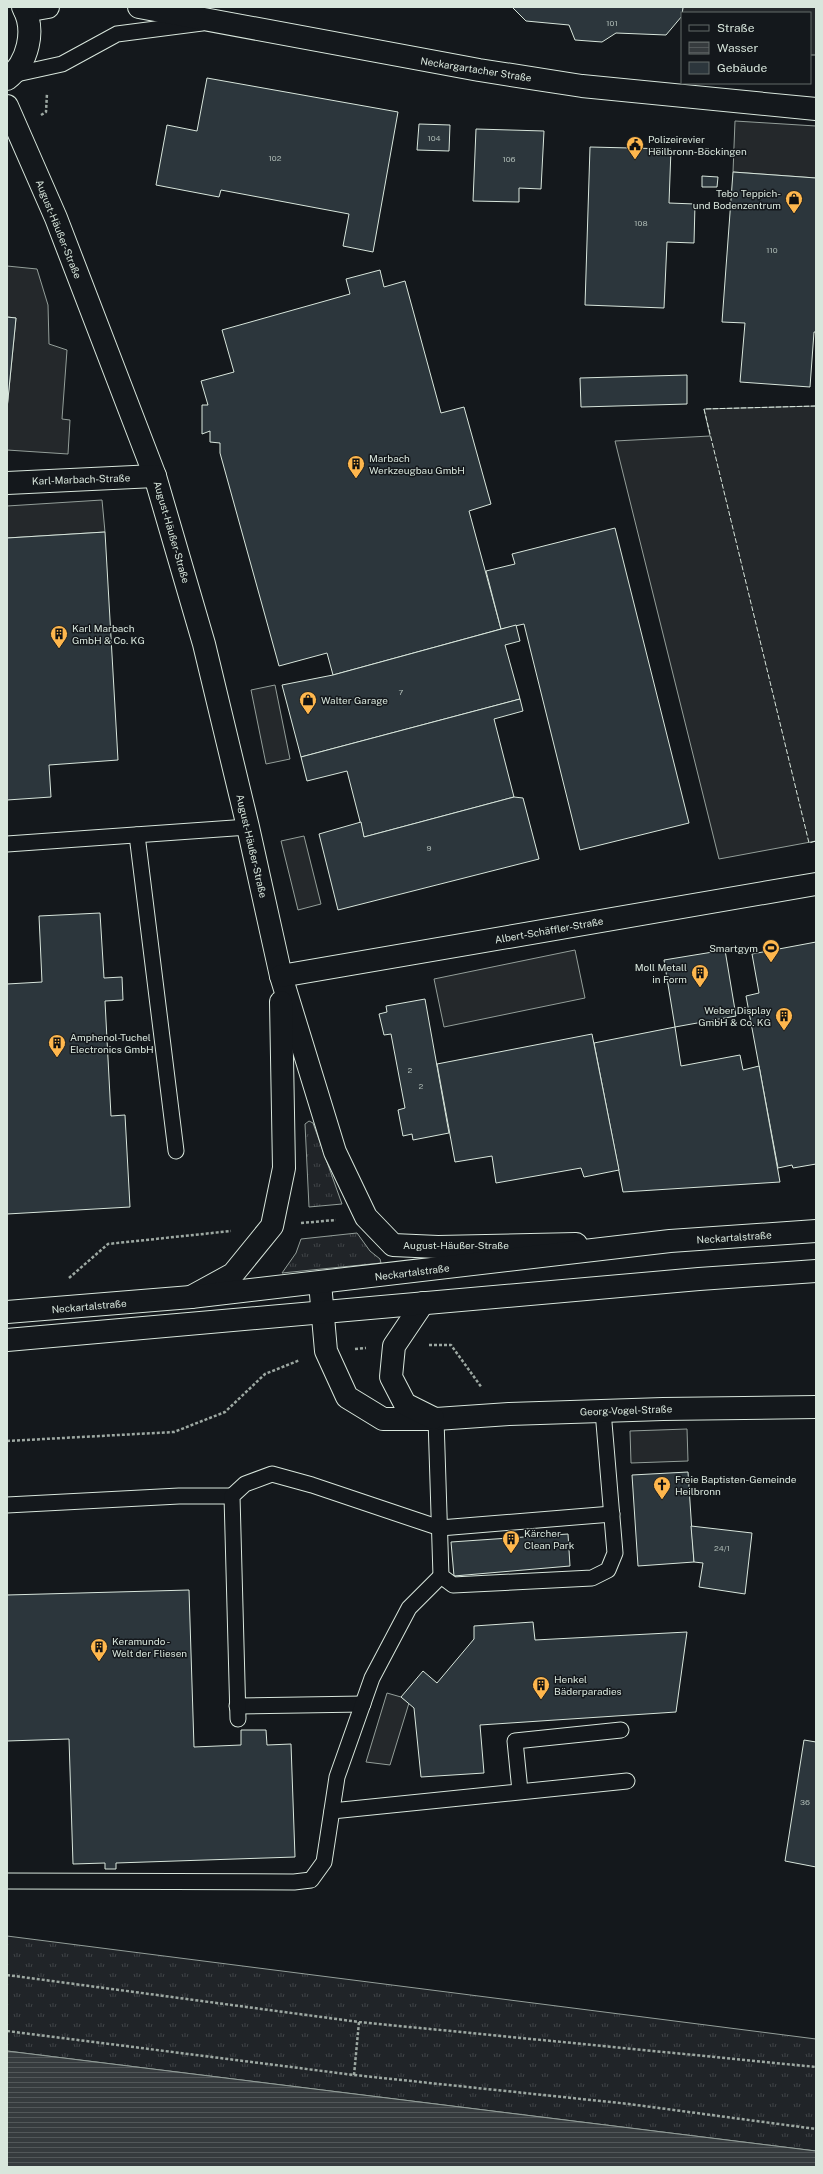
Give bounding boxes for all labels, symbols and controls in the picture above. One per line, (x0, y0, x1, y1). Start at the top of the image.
legend (681, 12, 811, 84)
house number: 101 (606, 18, 618, 28)
text: Straße (717, 21, 755, 35)
text: Wasser (717, 41, 758, 55)
street label: Neckargartacher Straße (420, 54, 533, 84)
text: Gebäude (717, 61, 767, 75)
house number: 104 (427, 133, 441, 143)
place label: Polizeirevier Heilbronn-Böckingen (648, 133, 747, 157)
public building icon: Polizeirevier Heilbronn-Böckingen (625, 135, 645, 160)
house number: 102 (269, 153, 282, 163)
house number: 106 (502, 154, 516, 164)
street label: August-Häußer-Straße (34, 178, 85, 281)
place label: Tebo Teppich- und Bodenzentrum (693, 187, 781, 211)
shop icon: Tebo Teppich- und Bodenzentrum (784, 189, 804, 214)
house number: 108 (634, 218, 648, 228)
house number: 110 (766, 245, 778, 255)
place label: Marbach Werkzeugbau GmbH (369, 452, 465, 476)
building icon: Marbach Werkzeugbau GmbH (346, 454, 366, 479)
street label: Karl-Marbach-Straße (32, 471, 131, 487)
street label: August-Häußer-Straße (152, 479, 192, 585)
place label: Karl Marbach GmbH & Co. KG (72, 622, 145, 646)
building icon: Karl Marbach GmbH & Co. KG (49, 624, 69, 649)
house number: 7 (399, 687, 404, 697)
shop icon: Walter Garage (298, 690, 318, 715)
place label: Walter Garage (321, 694, 388, 706)
street label: August-Häußer-Straße (234, 793, 270, 899)
house number: 9 (427, 843, 432, 853)
street label: Albert-Schäffler-Straße (494, 914, 605, 945)
sports icon: Smartgym (761, 938, 781, 963)
place label: Smartgym (709, 942, 758, 954)
place label: Moll Metall in Form (635, 961, 687, 985)
building icon: Moll Metall in Form (690, 963, 710, 988)
place label: Weber Display GmbH & Co. KG (698, 1004, 772, 1028)
building icon: Weber Display GmbH & Co. KG (774, 1006, 794, 1031)
place label: Amphenol-Tuchel Electronics GmbH (70, 1031, 154, 1055)
building icon: Amphenol-Tuchel Electronics GmbH (47, 1033, 67, 1058)
house number: 2 (408, 1065, 413, 1075)
house number: 2 (419, 1081, 424, 1091)
street label: Neckartalstraße (696, 1228, 772, 1246)
street label: August-Häußer-Straße (403, 1239, 509, 1251)
street label: Neckartalstraße (374, 1261, 450, 1283)
street label: Neckartalstraße (51, 1297, 127, 1315)
street label: Georg-Vogel-Straße (580, 1402, 673, 1418)
place label: Freie Baptisten-Gemeinde Heilbronn (675, 1473, 797, 1497)
church icon: Freie Baptisten-Gemeinde Heilbronn (652, 1475, 672, 1500)
place label: Kärcher Clean Park (524, 1527, 575, 1551)
building icon: Kärcher Clean Park (501, 1529, 521, 1554)
house number: 24/1 (714, 1543, 730, 1553)
place label: Keramundo - Welt der Fliesen (112, 1635, 187, 1659)
building icon: Keramundo - Welt der Fliesen (89, 1637, 109, 1662)
place label: Henkel Bäderparadies (554, 1673, 622, 1697)
building icon: Henkel Bäderparadies (531, 1675, 551, 1700)
house number: 36 (800, 1797, 810, 1807)

